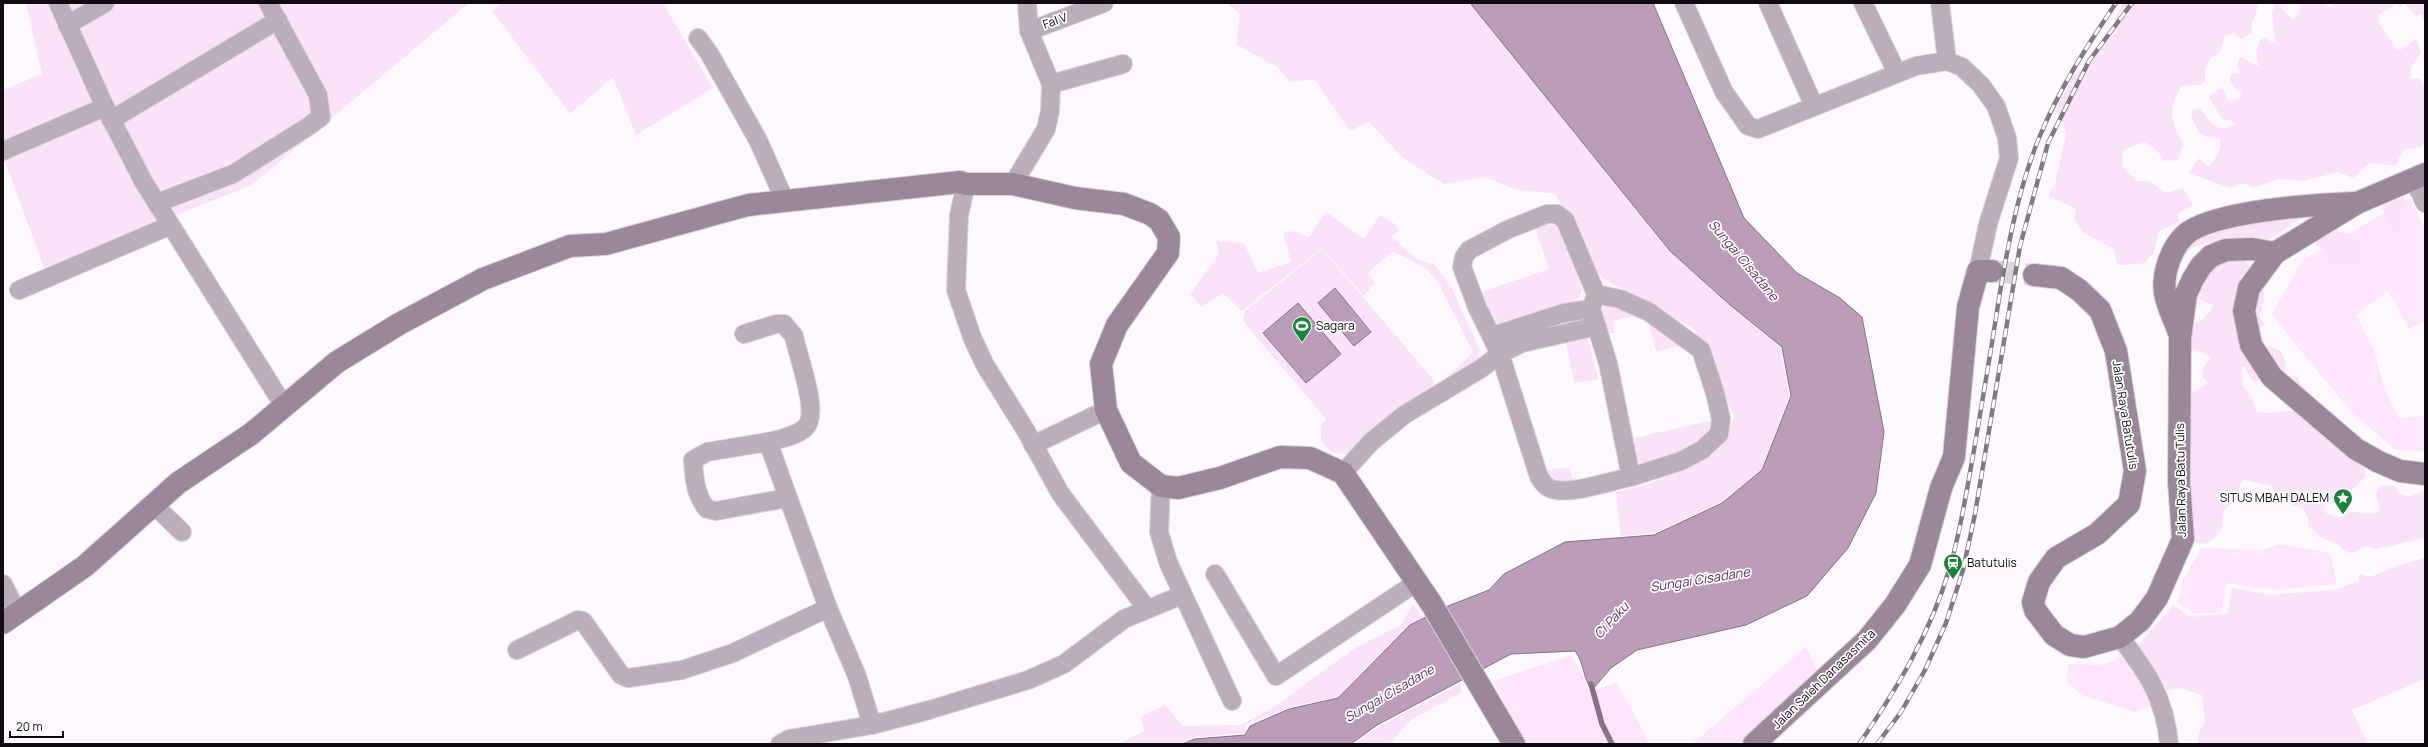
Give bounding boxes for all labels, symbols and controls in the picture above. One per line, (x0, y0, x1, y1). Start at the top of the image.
street label: Fal V (1040, 8, 1070, 33)
water label: Sungai Cisadane (1705, 216, 1784, 305)
sports icon: Sagara (1291, 315, 1313, 343)
place label: Sagara (1316, 317, 1355, 334)
street label: Jalan Raya Batutulis (2108, 359, 2142, 471)
street label: Jalan Raya Batu Tulis (2171, 423, 2190, 537)
place icon: SITUS MBAH DALEM (2332, 487, 2354, 515)
place label: SITUS MBAH DALEM (2220, 489, 2329, 506)
station icon: Batutulis (1942, 552, 1964, 580)
place label: Batutulis (1967, 554, 2017, 571)
water label: Sungai Cisadane (1649, 562, 1752, 596)
water label: Ci Paku (1589, 597, 1633, 642)
street label: Jalan Saleh Danasasmita (1769, 625, 1879, 732)
water label: Sungai Cisadane (1341, 659, 1438, 726)
scale bar (10, 713, 63, 739)
text: 20 m (16, 718, 43, 735)

